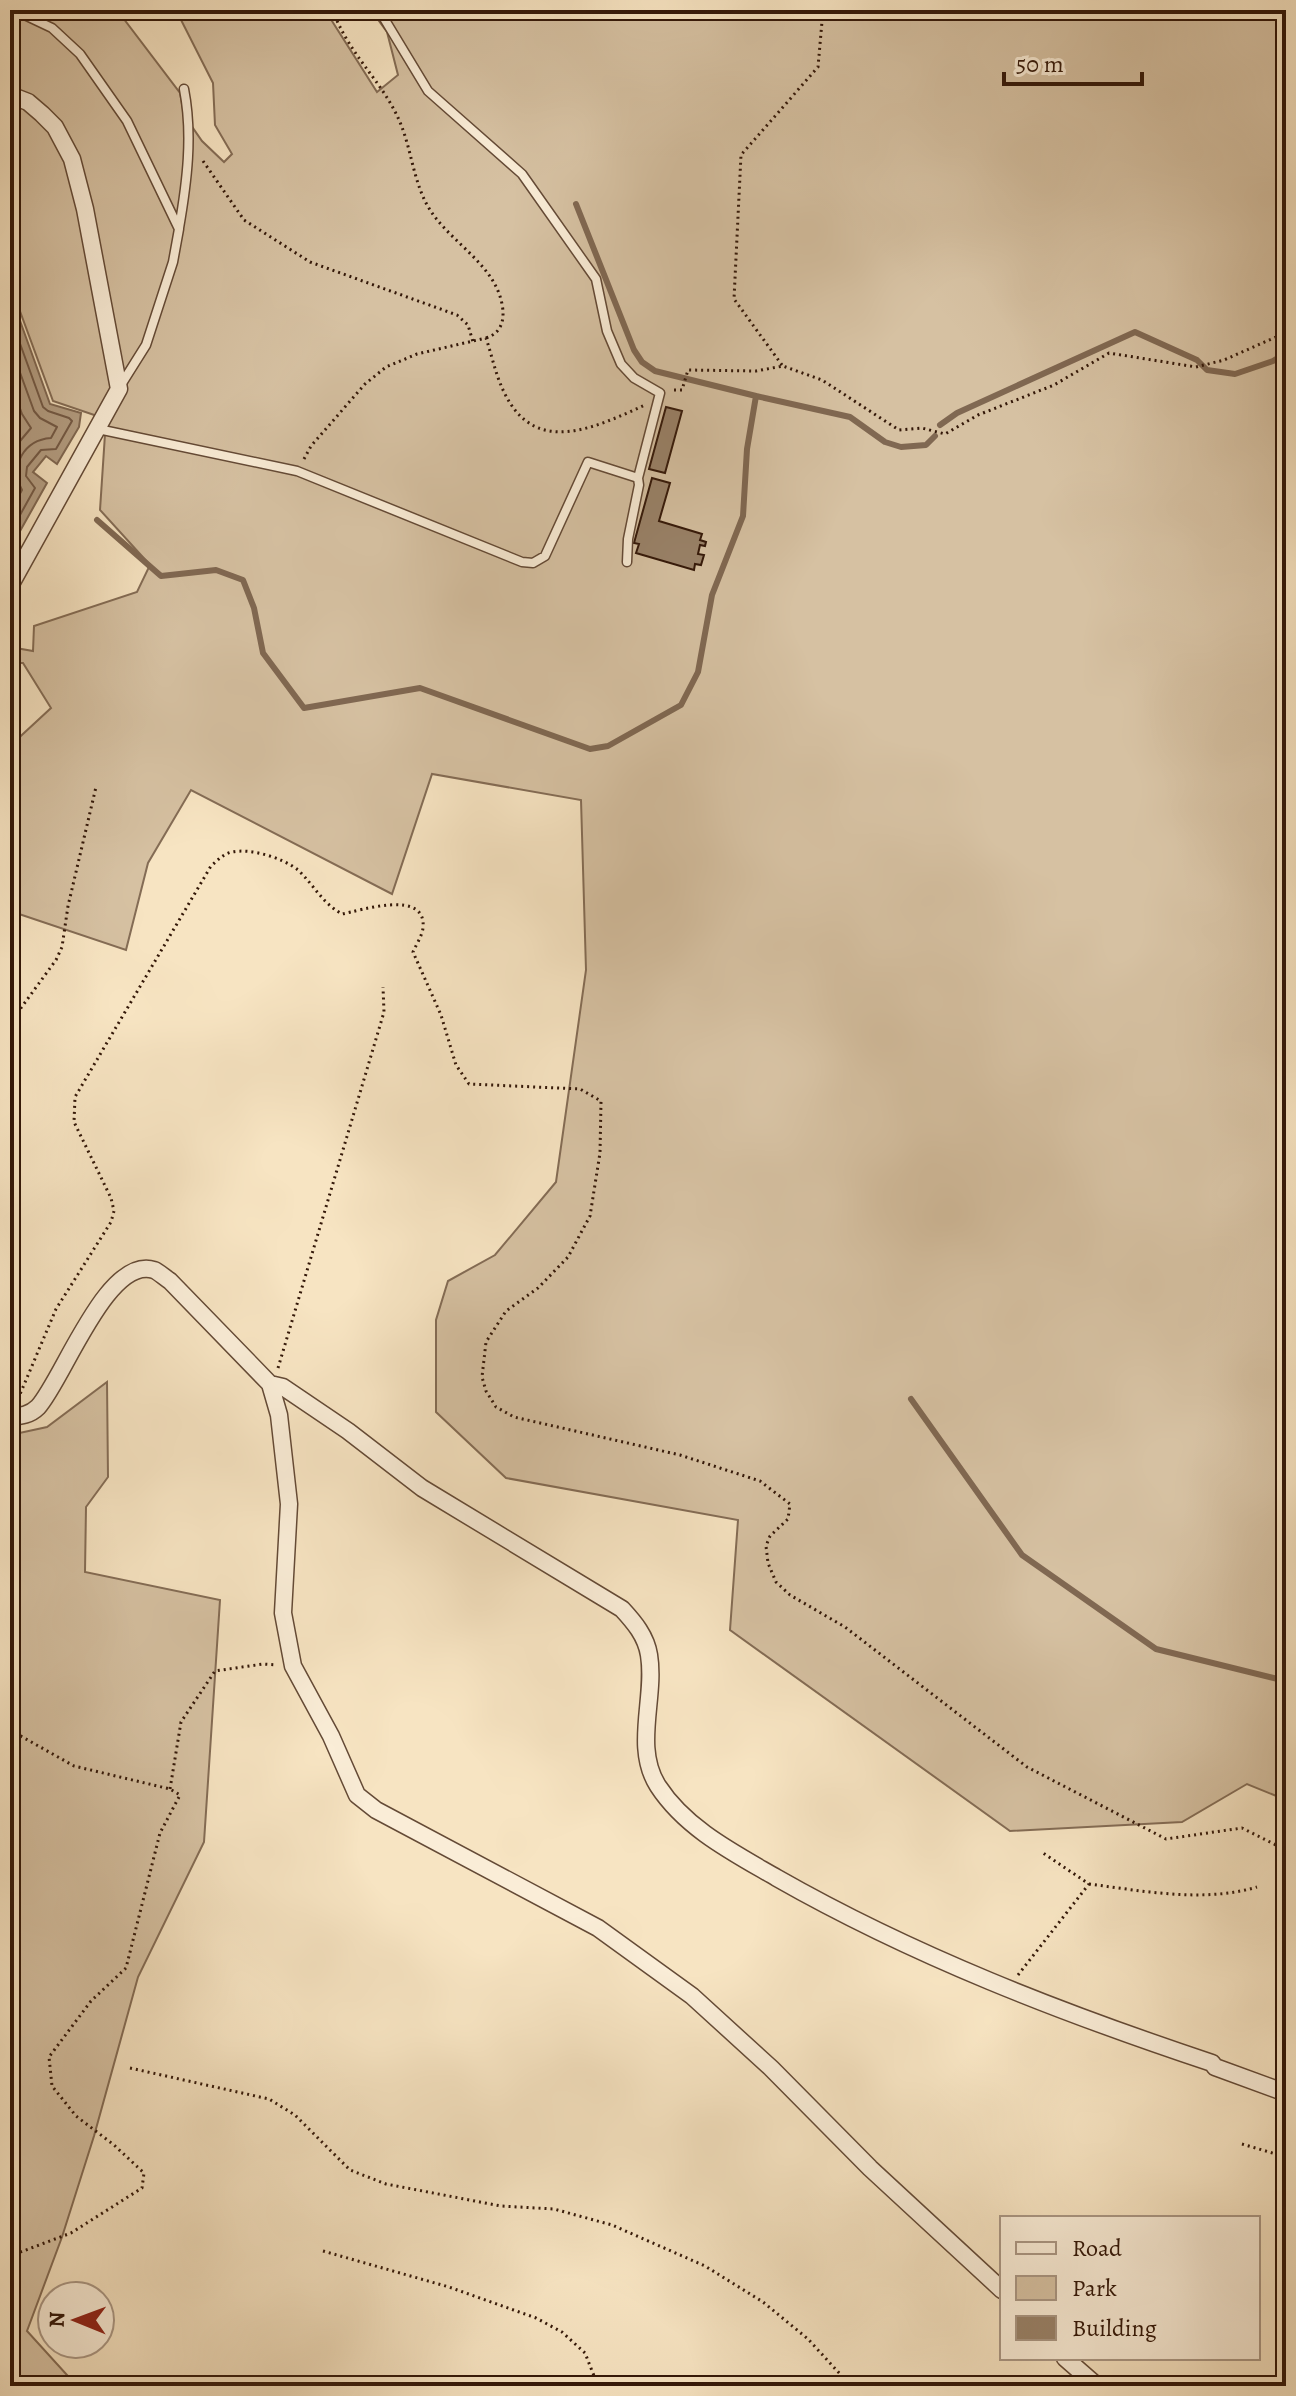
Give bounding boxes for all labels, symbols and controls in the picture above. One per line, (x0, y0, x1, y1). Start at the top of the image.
scale bar (1004, 36, 1142, 86)
text: 50 m (1016, 48, 1064, 80)
legend (1000, 2216, 1260, 2360)
text: Road (1072, 2232, 1122, 2264)
text: Park (1072, 2272, 1117, 2304)
north arrow (36, 2280, 116, 2360)
text: N (42, 2311, 72, 2328)
text: Building (1072, 2312, 1157, 2344)

